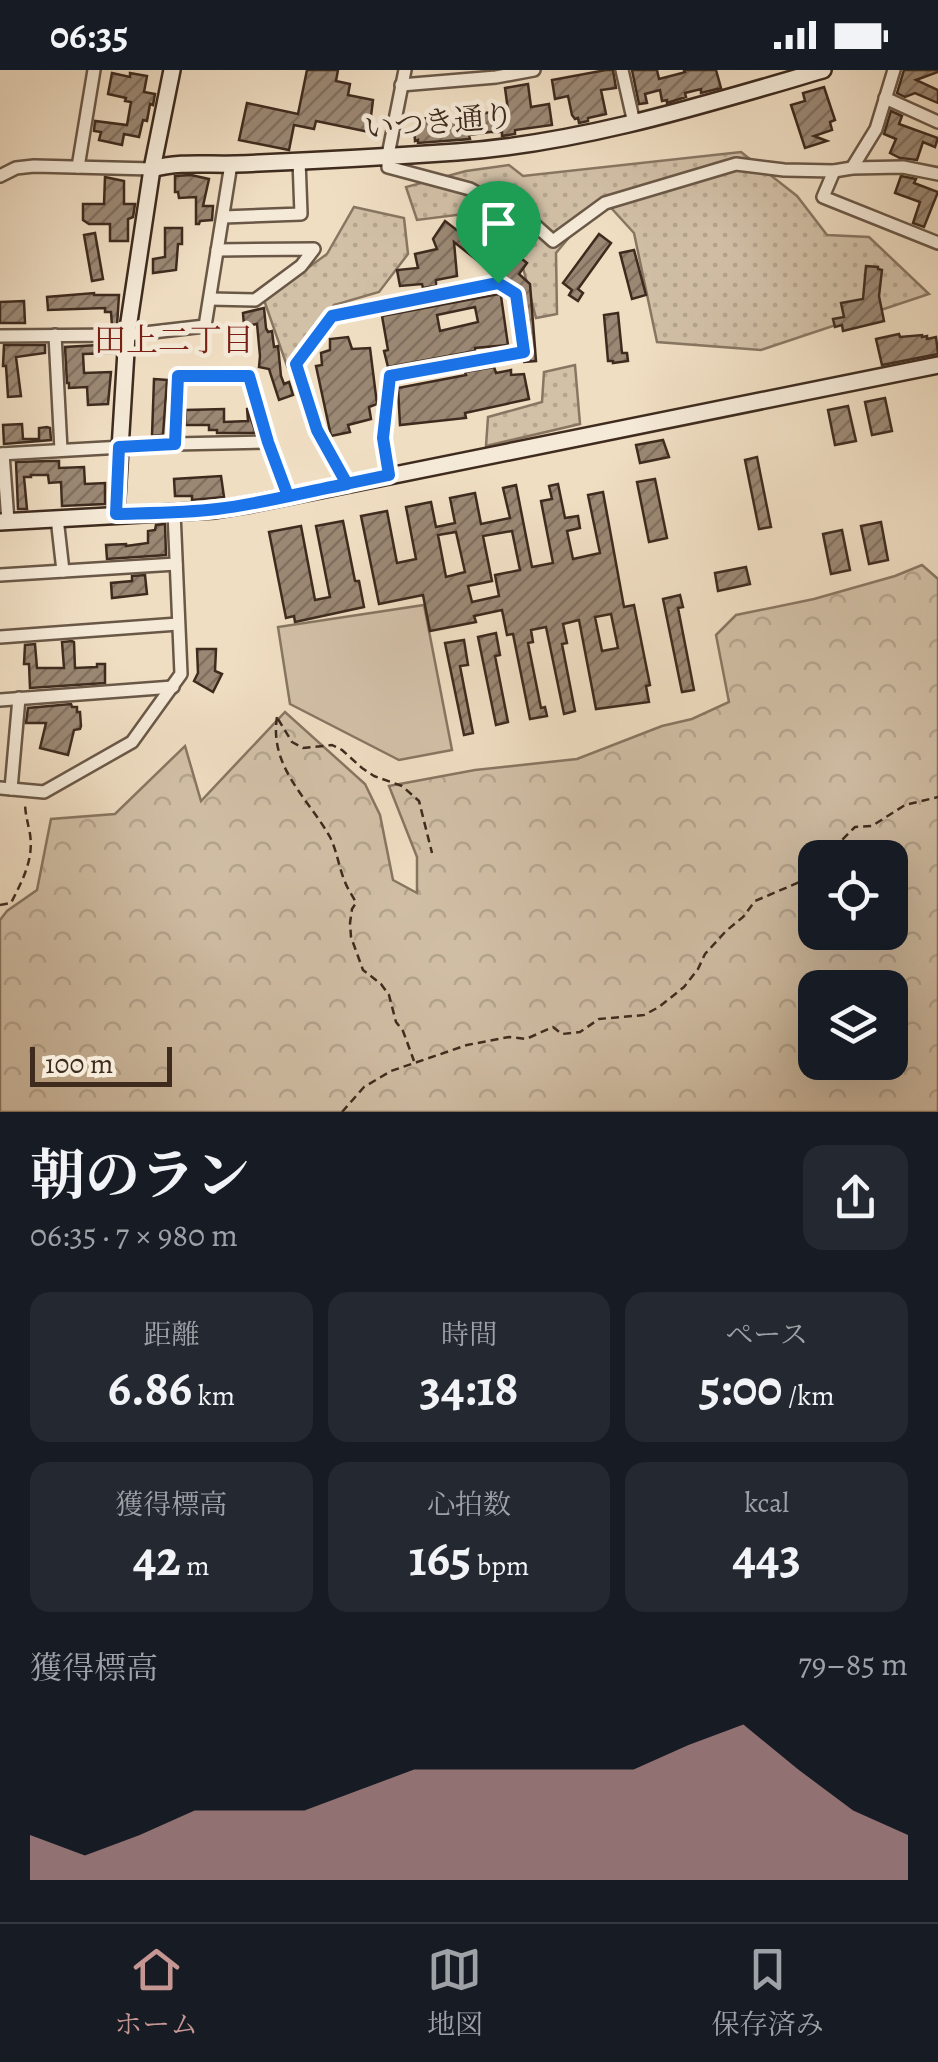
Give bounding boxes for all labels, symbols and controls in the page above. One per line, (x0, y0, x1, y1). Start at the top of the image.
text: 06:35 (50, 9, 128, 61)
street label: いつき通り (363, 96, 515, 148)
pin (456, 181, 541, 284)
icon: arrive (471, 196, 526, 251)
district label: 田上二丁目 (94, 318, 254, 362)
map controls (798, 840, 908, 1080)
button: locate (798, 840, 908, 950)
button: layers (798, 970, 908, 1080)
scale bar (30, 1042, 172, 1086)
text: 100 m (45, 1045, 113, 1083)
text: 朝のラン (30, 1138, 250, 1213)
button: share (803, 1145, 908, 1250)
text: 06:35 · 7 × 980 m (30, 1213, 238, 1257)
text: 距離 (143, 1316, 199, 1354)
text: 時間 (441, 1316, 497, 1354)
text: ペース (725, 1316, 808, 1354)
text: 6.86 (108, 1354, 192, 1422)
text: 34:18 (420, 1354, 518, 1422)
text: 5:00 (699, 1354, 782, 1422)
text: km (192, 1377, 235, 1415)
text: /km (782, 1377, 834, 1415)
text: kcal (744, 1484, 789, 1522)
text: 獲得標高 (115, 1486, 227, 1524)
text: 心拍数 (427, 1486, 511, 1524)
text: 443 (732, 1522, 801, 1590)
text: 42 (133, 1524, 181, 1592)
text: 165 (409, 1524, 471, 1592)
text: m (181, 1547, 210, 1585)
text: bpm (471, 1547, 529, 1585)
text: 79–85 m (798, 1642, 908, 1686)
text: 獲得標高 (30, 1646, 158, 1690)
tab: ホーム (114, 1942, 198, 2044)
tab: 地図 (427, 1942, 483, 2044)
tab: 保存済み (712, 1942, 824, 2044)

